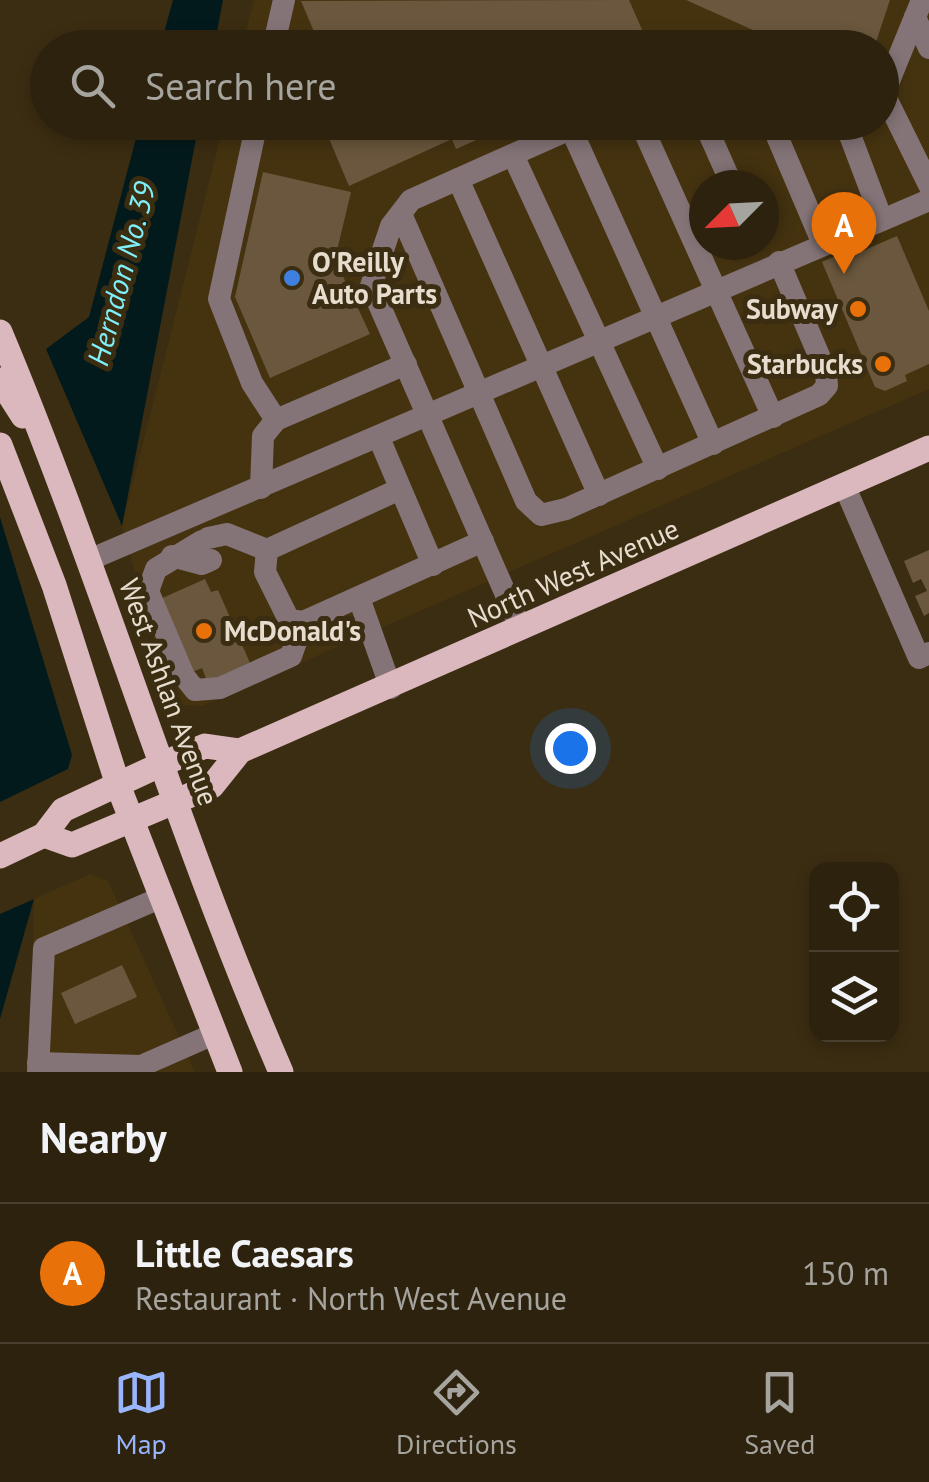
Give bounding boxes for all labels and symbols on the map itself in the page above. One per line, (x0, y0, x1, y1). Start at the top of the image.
north arrow (689, 170, 779, 260)
water label: Herndon No. 39 (77, 177, 164, 370)
pin: A (812, 192, 876, 274)
place label: O'Reilly Auto Parts (312, 243, 437, 312)
marker: O'Reilly Auto Parts (281, 267, 303, 289)
place label: Subway (746, 290, 839, 327)
marker: Subway (847, 298, 869, 320)
place label: Starbucks (747, 345, 863, 382)
marker: Starbucks (872, 353, 894, 375)
street label: North West Avenue (461, 509, 684, 636)
street label: West Ashlan Avenue (111, 573, 228, 810)
place label: McDonald's (224, 612, 361, 649)
marker: McDonald's (193, 620, 215, 642)
your location (545, 723, 596, 774)

